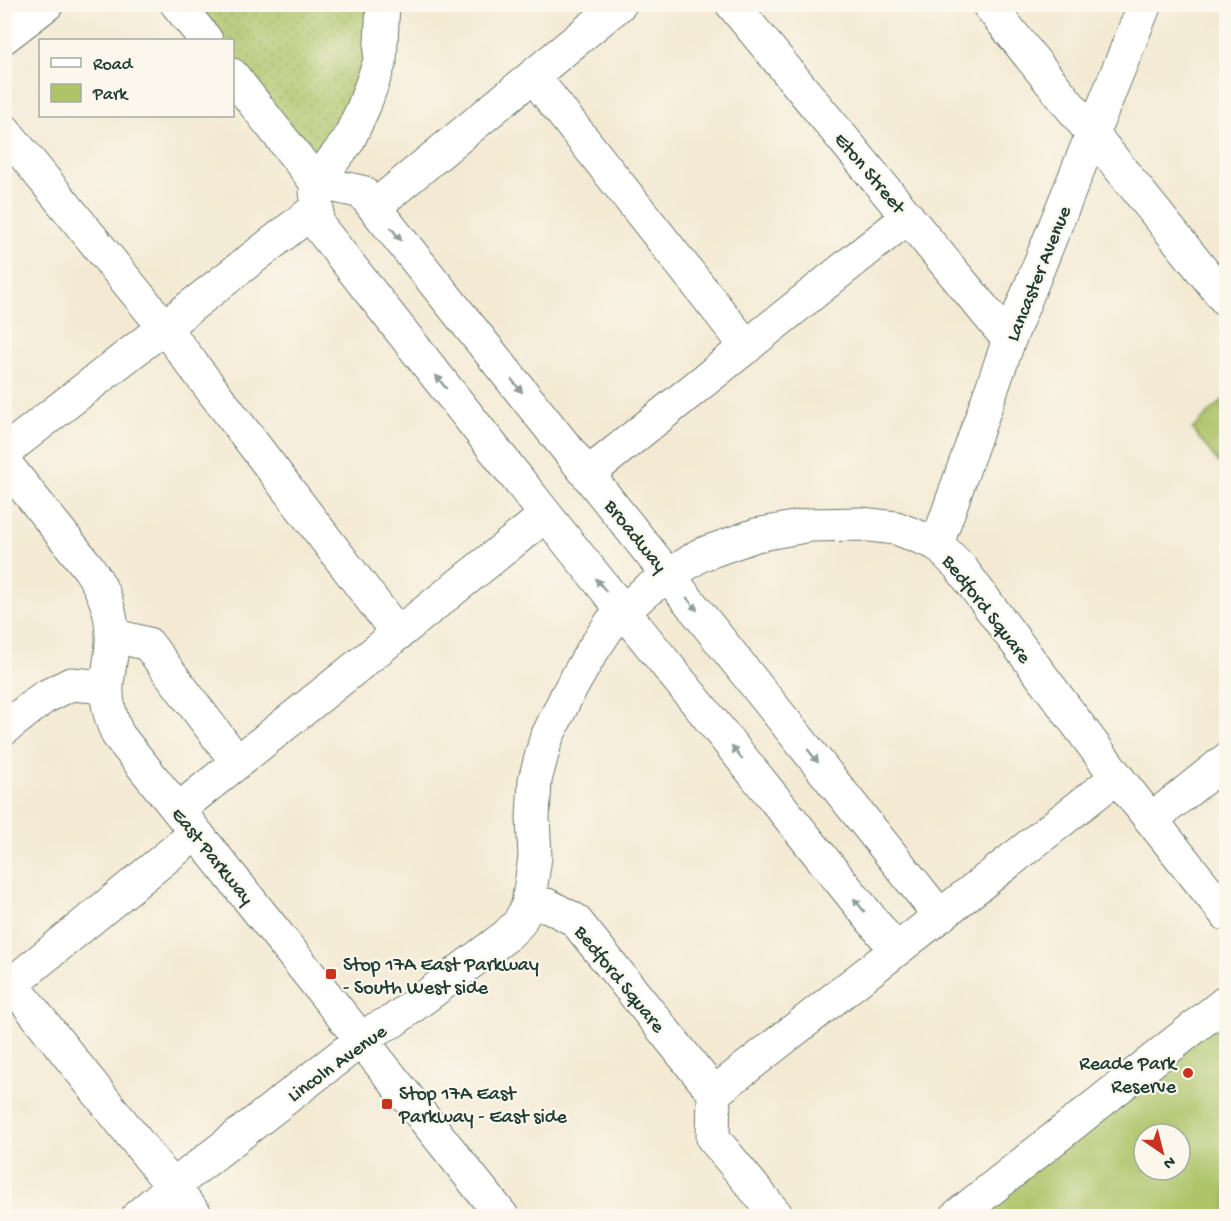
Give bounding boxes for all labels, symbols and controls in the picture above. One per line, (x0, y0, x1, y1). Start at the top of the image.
legend (39, 39, 234, 117)
text: Road (93, 55, 134, 76)
text: Park (92, 85, 129, 106)
street label: Eton Street (828, 129, 910, 221)
street label: Lancaster Avenue (1003, 203, 1078, 345)
one-way arrow (389, 226, 402, 242)
one-way arrow (435, 374, 448, 390)
one-way arrow (511, 378, 524, 394)
street label: Broadway (597, 495, 671, 578)
street label: Bedford Square (935, 550, 1035, 670)
one-way arrow (596, 577, 608, 592)
one-way arrow (685, 596, 698, 612)
one-way arrow (730, 745, 743, 761)
one-way arrow (807, 749, 819, 764)
street label: East Parkway (165, 804, 258, 911)
one-way arrow (853, 897, 866, 913)
street label: Bedford Square (567, 921, 669, 1039)
place label: Stop 17A East Parkway - South West side (343, 955, 539, 1001)
marker: Stop 17A East Parkway - South West side (324, 967, 338, 981)
street label: Lincoln Avenue (284, 1021, 393, 1109)
place label: Reade Park Reserve (1079, 1054, 1178, 1100)
marker: Reade Park Reserve (1181, 1066, 1195, 1080)
place label: Stop 17A East Parkway - East side (398, 1084, 568, 1130)
marker: Stop 17A East Parkway - East side (380, 1097, 394, 1111)
north arrow (1132, 1122, 1192, 1182)
text: N (1158, 1151, 1178, 1173)

